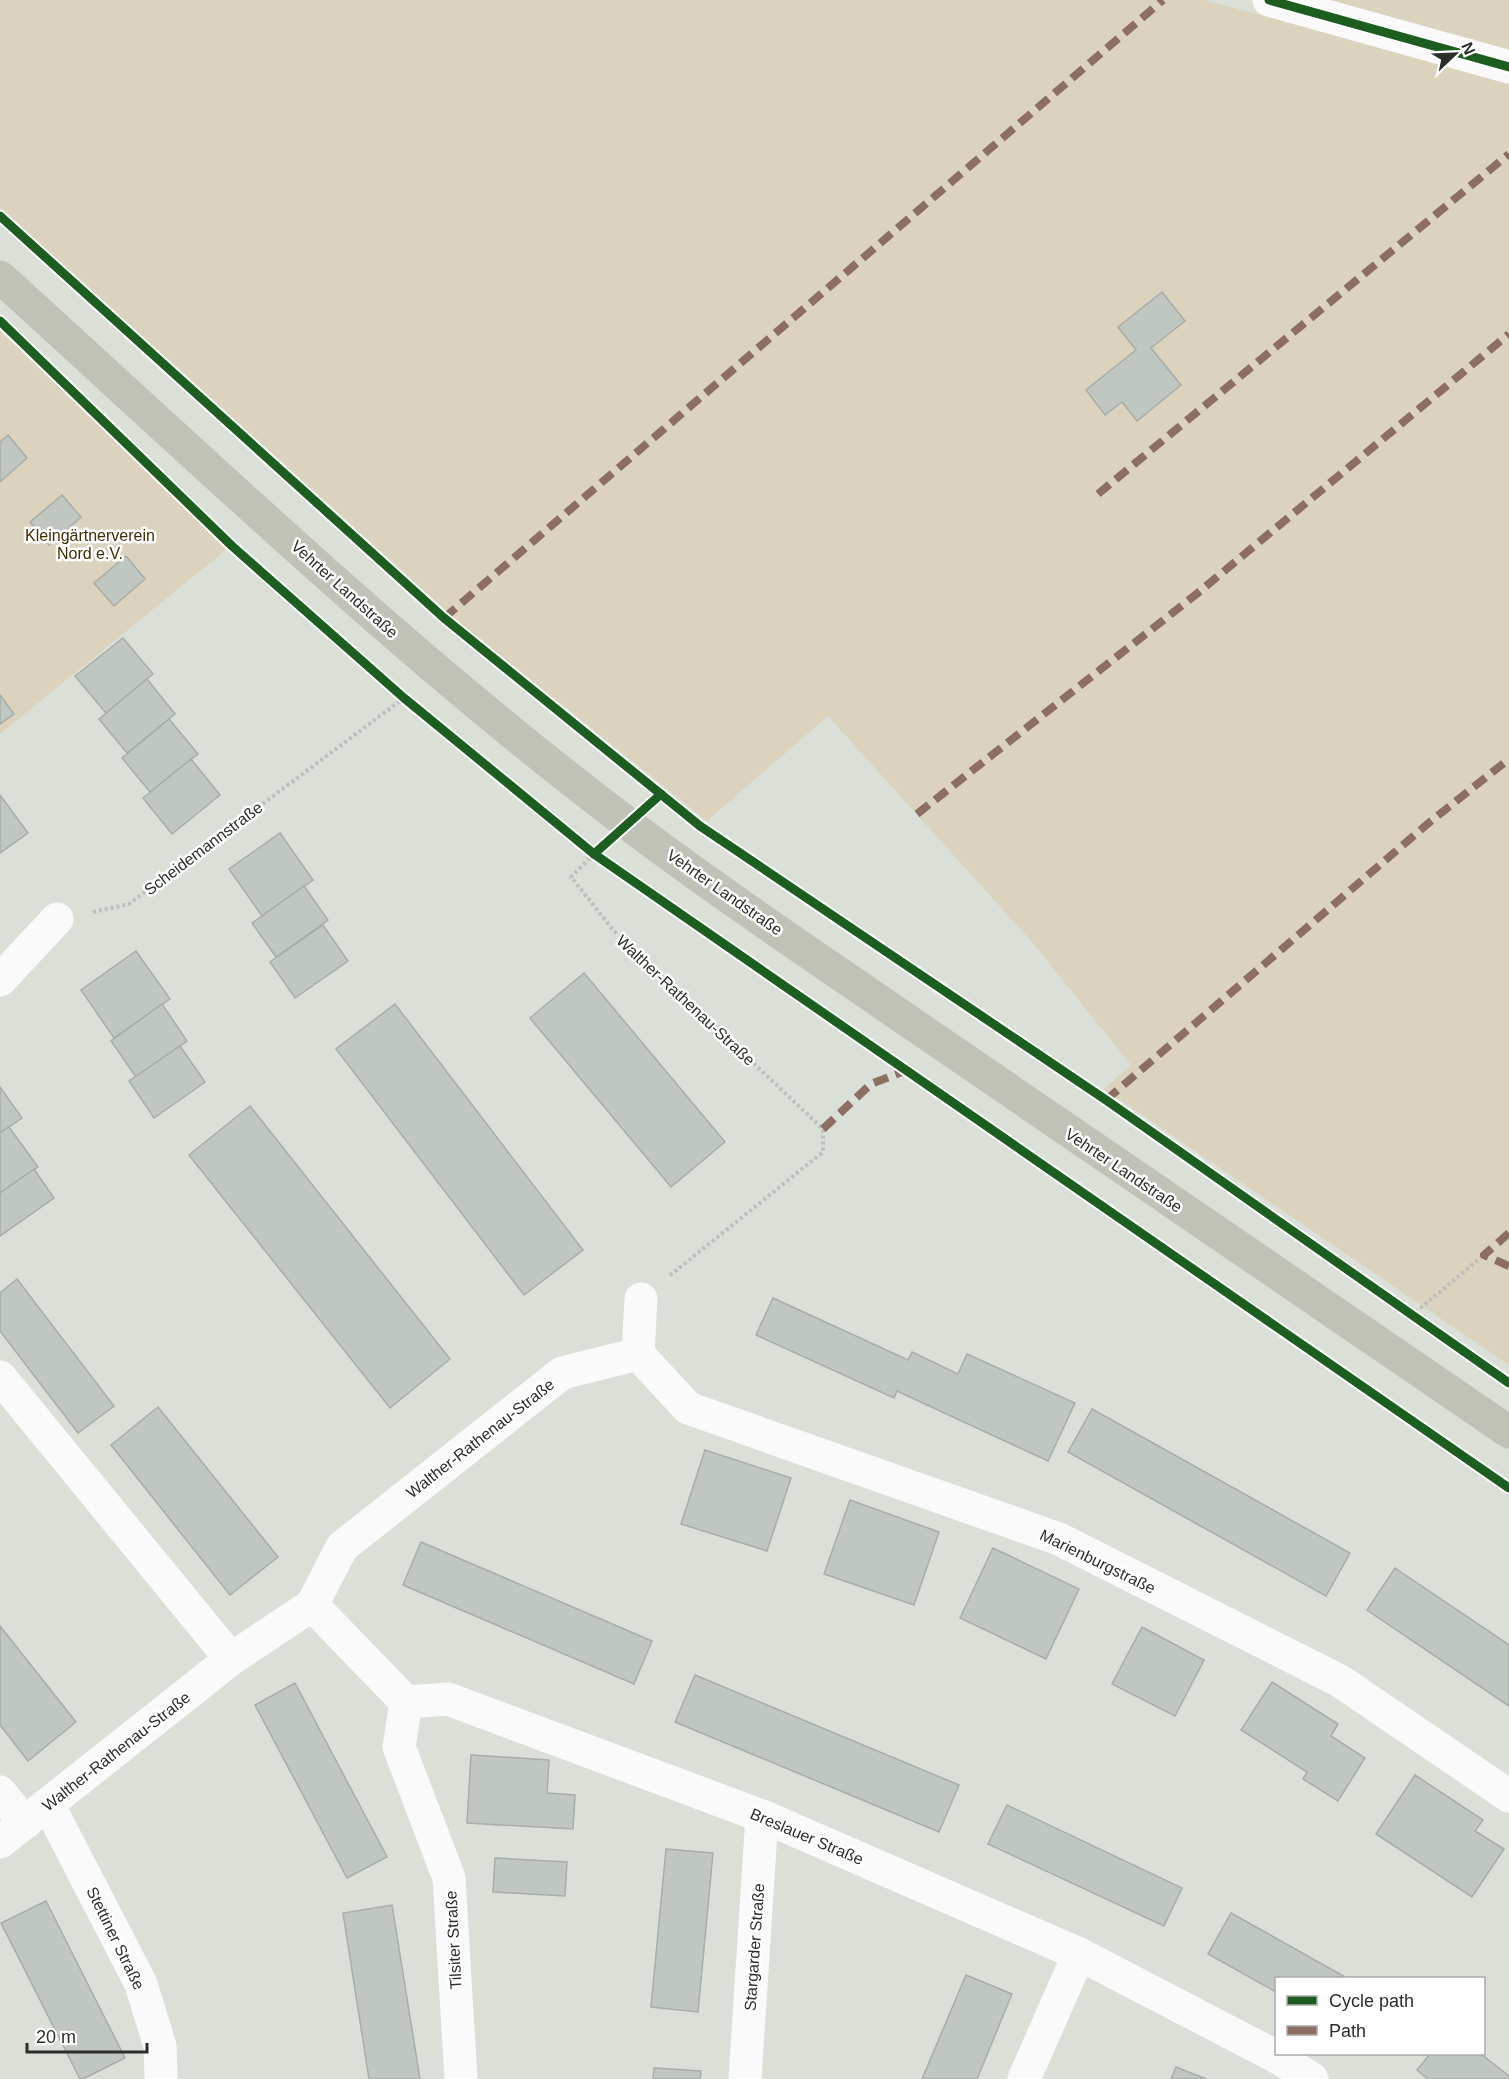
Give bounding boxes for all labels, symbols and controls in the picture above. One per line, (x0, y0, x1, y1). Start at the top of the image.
north arrow (1425, 24, 1485, 84)
text: N (1458, 40, 1478, 57)
park label: Kleingärtnerverein Nord e.V. (25, 527, 155, 562)
street label: Vehrter Landstraße (288, 537, 401, 642)
street label: Scheidemannstraße (141, 798, 266, 898)
street label: Vehrter Landstraße (664, 846, 786, 939)
street label: Walther-Rathenau-Straße (613, 932, 758, 1069)
street label: Vehrter Landstraße (1062, 1125, 1185, 1216)
street label: Walther-Rathenau-Straße (403, 1375, 558, 1501)
street label: Marienburgstraße (1037, 1526, 1158, 1597)
street label: Walther-Rathenau-Straße (39, 1688, 194, 1814)
street label: Breslauer Straße (748, 1805, 866, 1868)
street label: Stargarder Straße (742, 1882, 767, 2012)
street label: Stettiner Straße (83, 1884, 148, 1992)
street label: Tilsiter Straße (442, 1890, 465, 1990)
legend (1275, 1977, 1485, 2055)
text: Cycle path (1329, 1991, 1414, 2011)
scale bar (27, 2016, 147, 2054)
text: Path (1329, 2021, 1366, 2041)
text: 20 m (36, 2027, 76, 2047)

